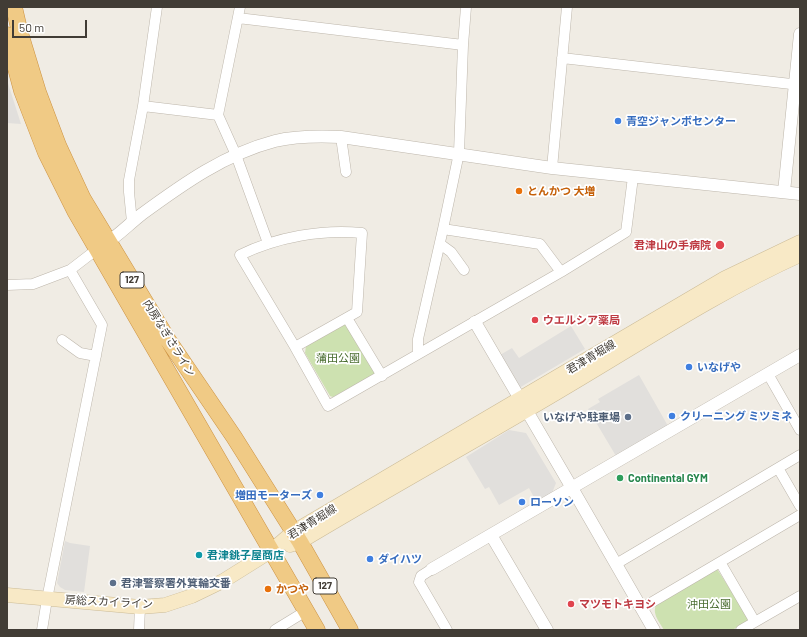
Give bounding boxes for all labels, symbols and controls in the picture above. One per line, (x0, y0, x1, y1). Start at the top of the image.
scale bar (14, 12, 89, 38)
text: 50 m (19, 20, 44, 34)
place label: 青空ジャンボセンター (626, 114, 736, 128)
marker: 青空ジャンボセンター (613, 116, 623, 126)
place label: とんかつ 大増 (527, 184, 595, 198)
marker: とんかつ 大増 (514, 186, 524, 196)
place label: 君津山の手病院 (634, 238, 711, 252)
marker: 君津山の手病院 (714, 239, 726, 251)
road number: 127 (120, 272, 144, 288)
street label: 内房なぎさライン (140, 297, 198, 379)
place label: ウエルシア薬局 (543, 313, 620, 327)
marker: ウエルシア薬局 (530, 315, 540, 325)
street label: 君津青堀線 (564, 337, 618, 377)
park label: 蒲田公園 (316, 351, 360, 365)
place label: いなげや (697, 360, 741, 374)
marker: いなげや (684, 362, 694, 372)
place label: クリーニング ミツミネ (680, 409, 792, 423)
place label: いなげや駐車場 (543, 410, 620, 424)
marker: クリーニング ミツミネ (667, 411, 677, 421)
marker: いなげや駐車場 (623, 412, 633, 422)
place label: Continental GYM (628, 471, 708, 485)
marker: Continental GYM (615, 473, 625, 483)
place label: 増田モーターズ (235, 488, 312, 502)
marker: 増田モーターズ (315, 490, 325, 500)
place label: ローソン (530, 495, 574, 509)
marker: ローソン (517, 497, 527, 507)
street label: 君津青堀線 (285, 502, 339, 542)
place label: 君津銚子屋商店 (207, 548, 284, 562)
marker: 君津銚子屋商店 (194, 550, 204, 560)
place label: ダイハツ (378, 552, 422, 566)
marker: ダイハツ (365, 554, 375, 564)
place label: 君津警察署外箕輪交番 (121, 576, 231, 590)
marker: 君津警察署外箕輪交番 (108, 578, 118, 588)
road number: 127 (313, 578, 337, 594)
place label: かつや (276, 582, 309, 596)
marker: かつや (263, 584, 273, 594)
street label: 房総スカイライン (65, 593, 153, 611)
place label: マツモトキヨシ (579, 597, 656, 611)
park label: 沖田公園 (687, 597, 731, 611)
marker: マツモトキヨシ (566, 599, 576, 609)

